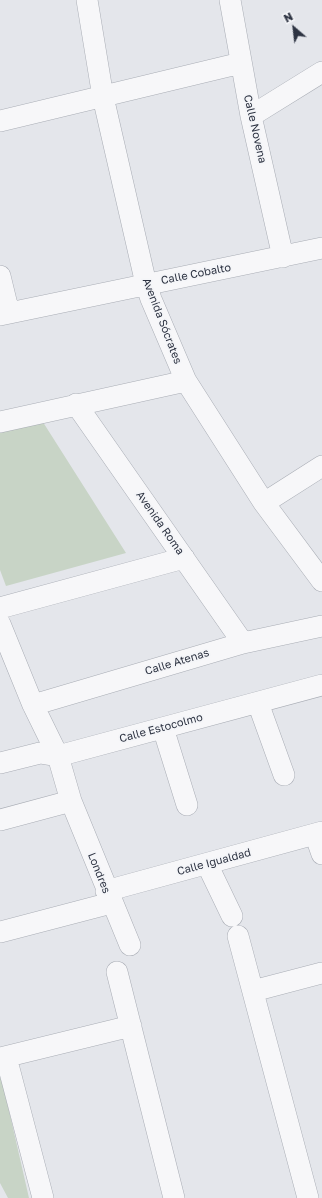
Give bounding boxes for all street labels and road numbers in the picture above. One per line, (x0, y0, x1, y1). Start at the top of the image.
street label: Calle Novena (241, 94, 269, 164)
street label: Calle Cobalto (160, 261, 232, 287)
street label: Avenida Sócrates (140, 276, 184, 366)
street label: Avenida Roma (133, 489, 187, 557)
street label: Calle Atenas (143, 646, 211, 678)
street label: Calle Estocolmo (118, 711, 204, 745)
street label: Calle Igualdad (176, 846, 252, 878)
street label: Londres (85, 851, 113, 895)

